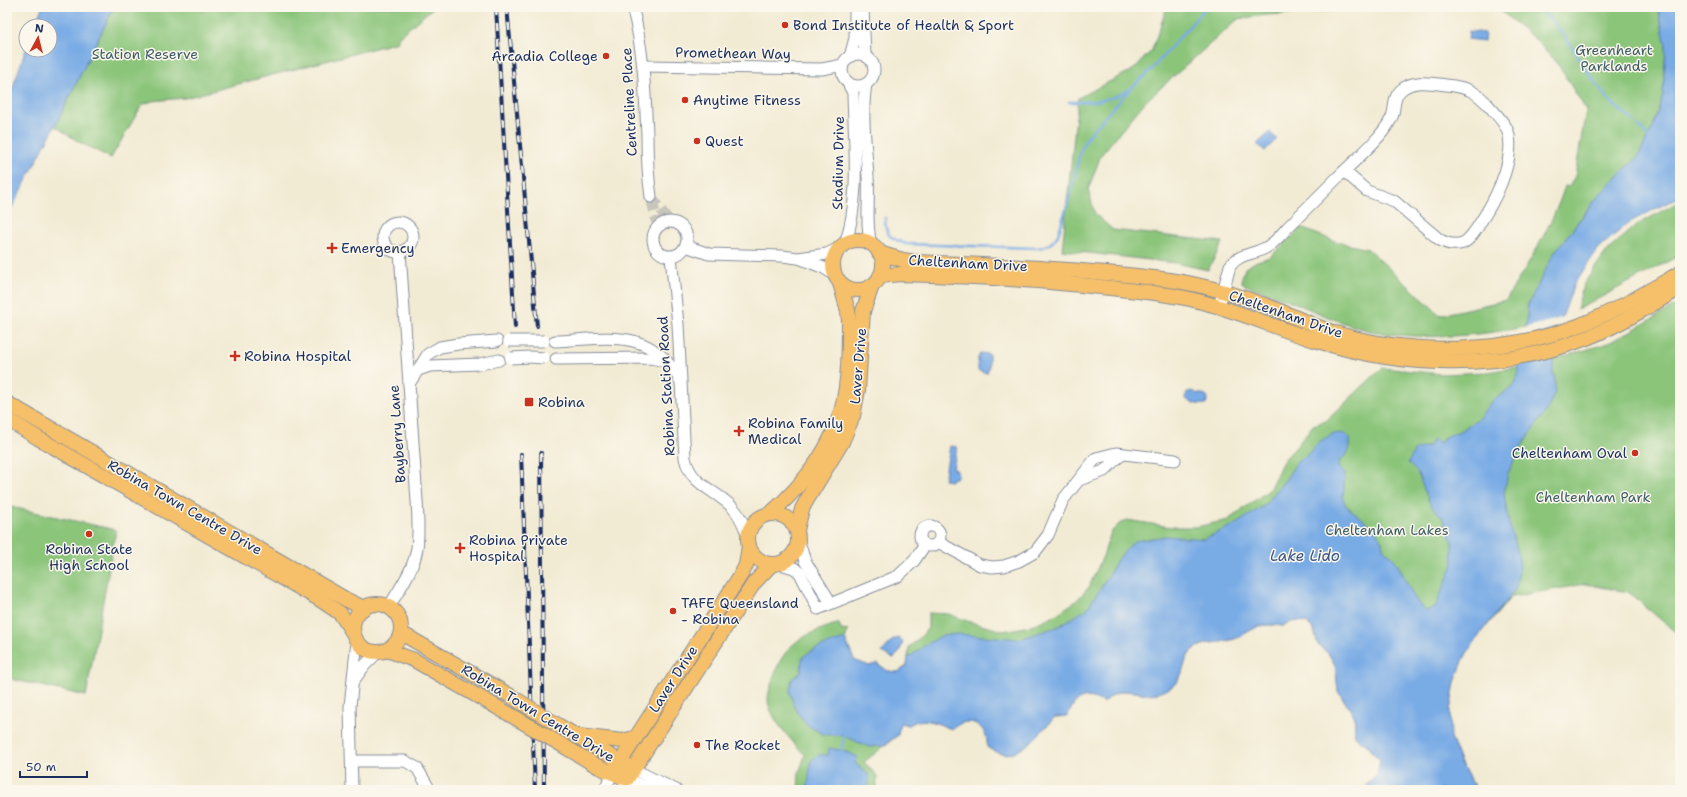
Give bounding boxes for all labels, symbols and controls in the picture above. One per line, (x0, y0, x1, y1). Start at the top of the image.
place label: Bond Institute of Health & Sport (793, 16, 1014, 34)
north arrow (18, 18, 58, 58)
marker: Bond Institute of Health & Sport (780, 20, 790, 30)
text: N (34, 21, 45, 37)
park label: Greenheart Parklands (1575, 41, 1653, 75)
street label: Promethean Way (675, 43, 791, 63)
park label: Station Reserve (92, 45, 198, 63)
place label: Arcadia College (492, 47, 598, 65)
street label: Centreline Place (617, 47, 641, 157)
marker: Arcadia College (601, 51, 611, 61)
place label: Anytime Fitness (693, 91, 801, 109)
marker: Anytime Fitness (680, 95, 690, 105)
street label: Stadium Drive (828, 116, 848, 210)
place label: Quest (705, 132, 744, 150)
marker: Quest (692, 136, 702, 146)
place label: Emergency (341, 239, 415, 257)
marker: Emergency (326, 242, 338, 254)
street label: Cheltenham Drive (908, 251, 1028, 275)
street label: Cheltenham Drive (1227, 286, 1345, 342)
street label: Robina Station Road (653, 315, 679, 456)
street label: Laver Drive (846, 327, 870, 405)
place label: Robina Hospital (244, 347, 352, 365)
marker: Robina Hospital (229, 350, 241, 362)
street label: Bayberry Lane (385, 384, 409, 484)
place label: Robina (538, 393, 585, 411)
marker: Robina (523, 396, 535, 408)
place label: Robina Family Medical (748, 414, 843, 448)
marker: Robina Family Medical (733, 425, 745, 437)
place label: Cheltenham Oval (1512, 444, 1628, 462)
marker: Cheltenham Oval (1630, 448, 1640, 458)
street label: Robina Town Centre Drive (104, 455, 266, 559)
park label: Cheltenham Park (1535, 488, 1651, 506)
park label: Cheltenham Lakes (1325, 521, 1449, 539)
marker: Robina State High School (84, 529, 94, 539)
place label: Robina Private Hospital (469, 531, 568, 565)
place label: Robina State High School (45, 540, 133, 574)
marker: Robina Private Hospital (454, 542, 466, 554)
water label: Lake Lido (1270, 546, 1340, 566)
place label: TAFE Queensland - Robina (681, 594, 799, 628)
marker: TAFE Queensland - Robina (668, 606, 678, 616)
street label: Laver Drive (645, 642, 701, 716)
street label: Robina Town Centre Drive (458, 660, 618, 766)
place label: The Rocket (705, 736, 780, 754)
marker: The Rocket (692, 740, 702, 750)
scale bar (20, 753, 87, 779)
text: 50 m (26, 759, 56, 775)

